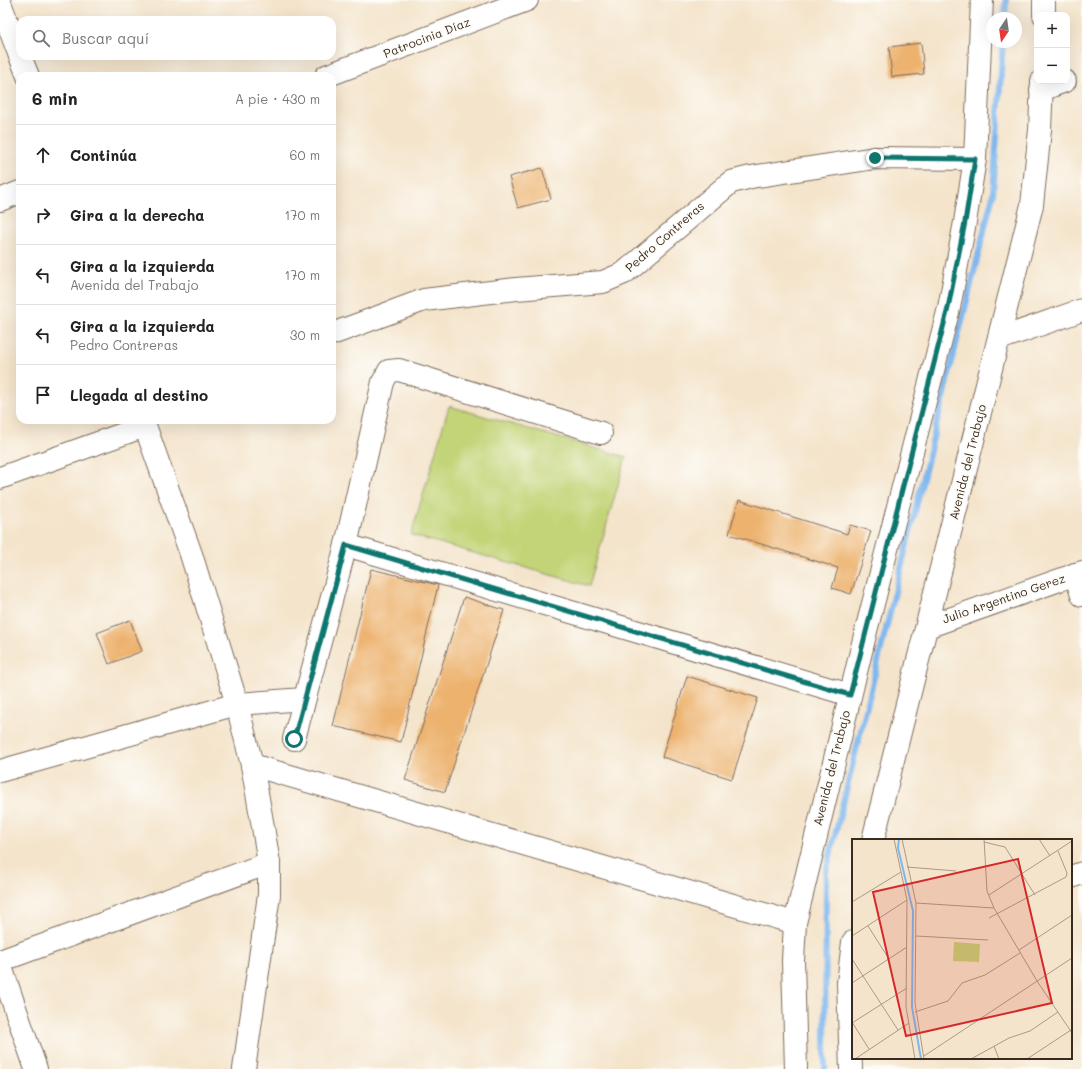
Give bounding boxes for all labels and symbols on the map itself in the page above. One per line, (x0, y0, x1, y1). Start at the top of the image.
north arrow (986, 12, 1022, 48)
street label: Patrocinia Díaz (381, 13, 473, 61)
route end (866, 149, 884, 167)
street label: Pedro Contreras (621, 197, 707, 275)
street label: Avenida del Trabajo (945, 402, 989, 521)
street label: Julio Argentino Gerez (940, 569, 1068, 627)
street label: Avenida del Trabajo (809, 708, 853, 827)
route start (285, 730, 303, 748)
inset map (852, 839, 1072, 1059)

